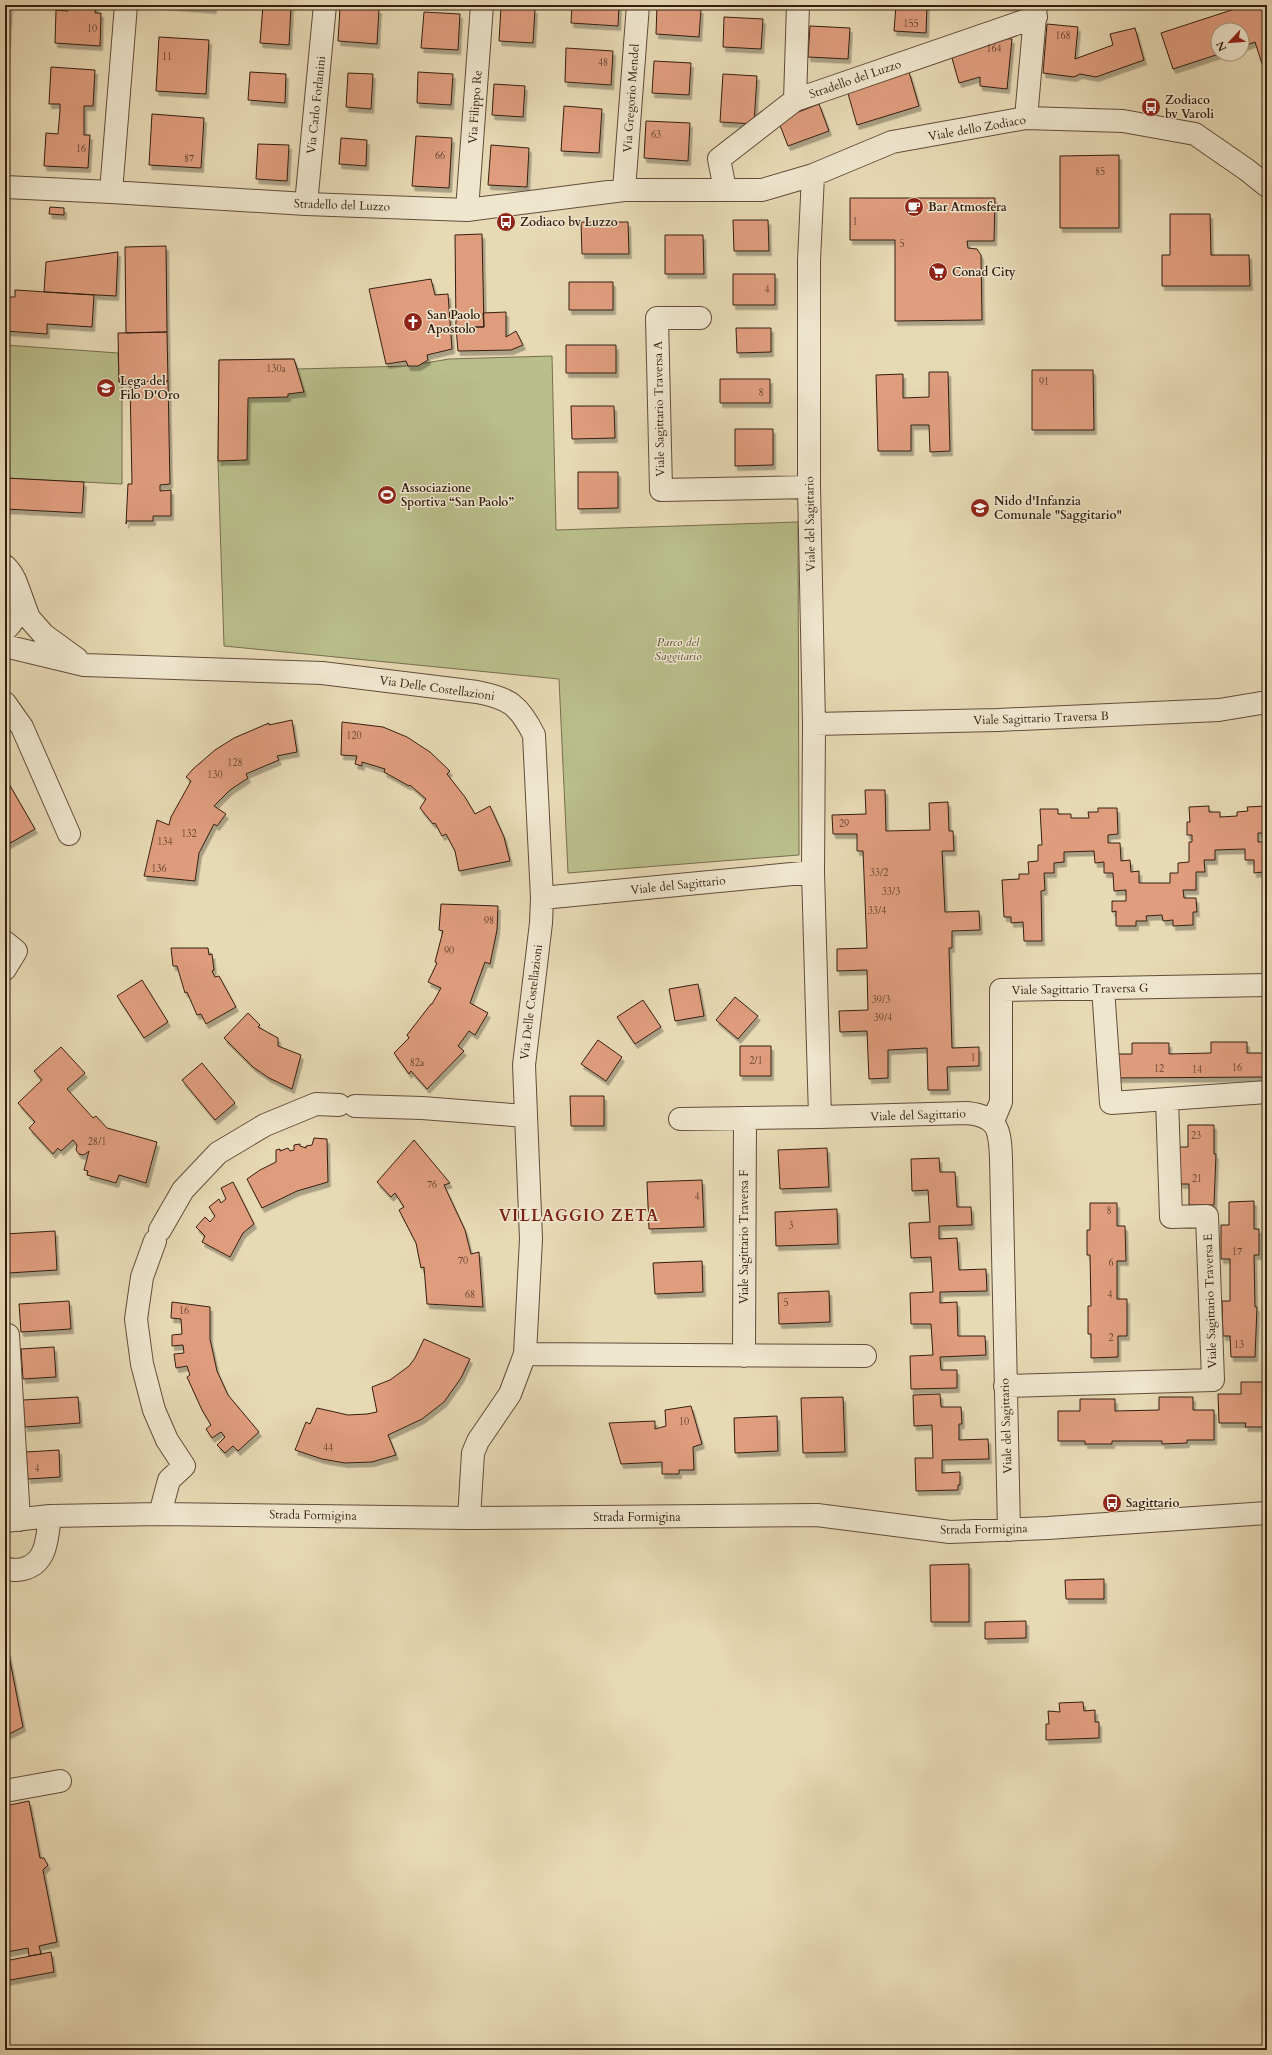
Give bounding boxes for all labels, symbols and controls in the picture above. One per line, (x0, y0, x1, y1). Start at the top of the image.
house number: 155 (903, 17, 919, 31)
house number: 10 (87, 22, 97, 36)
north arrow (1210, 22, 1250, 62)
house number: 168 (1055, 29, 1071, 43)
text: N (1212, 38, 1230, 54)
house number: 164 (986, 42, 1002, 56)
street label: Via Gregorio Mendel (619, 43, 643, 153)
house number: 11 (162, 50, 172, 64)
street label: Via Carlo Forlanini (303, 55, 329, 155)
house number: 48 (598, 56, 608, 70)
street label: Stradello del Luzzo (807, 56, 904, 102)
street label: Via Filippo Re (464, 70, 486, 144)
place label: Zodiaco bv Varoli (1165, 92, 1214, 122)
bus stop icon: Zodiaco bv Varoli (1140, 96, 1162, 118)
street label: Viale dello Zodiaco (927, 111, 1027, 144)
house number: 63 (651, 128, 661, 142)
house number: 16 (76, 142, 86, 156)
house number: 66 (435, 149, 445, 163)
house number: 87 (184, 152, 194, 166)
house number: 85 (1095, 165, 1105, 179)
street label: Stradello del Luzzo (294, 195, 391, 215)
cafe icon: Bar Atmosfera (903, 196, 925, 218)
place label: Bar Atmosfera (928, 199, 1007, 215)
bus stop icon: Zodiaco bv Luzzo (495, 211, 517, 233)
place label: Zodiaco bv Luzzo (520, 214, 618, 230)
house number: 1 (852, 215, 858, 229)
house number: 5 (899, 237, 905, 251)
supermarket icon: Conad City (927, 261, 949, 283)
place label: Conad City (952, 264, 1016, 280)
house number: 4 (764, 283, 770, 297)
place label: San Paolo Apostolo (427, 307, 480, 337)
church icon: San Paolo Apostolo (402, 311, 424, 333)
street label: Viale Sagittario Traversa A (650, 340, 668, 477)
house number: 130a (266, 362, 287, 376)
place label: Lega del Filo D'Oro (120, 373, 180, 403)
house number: 91 (1039, 375, 1049, 389)
school or university icon: Lega del Filo D'Oro (95, 377, 117, 399)
house number: 8 (758, 386, 764, 400)
street label: Viale del Sagittario (801, 476, 819, 572)
place label: Associazione Sportiva “San Paolo” (401, 480, 514, 510)
sports icon: Associazione Sportiva “San Paolo” (376, 484, 398, 506)
place label: Nido d'Infanzia Comunale "Saggitario" (994, 493, 1122, 523)
school or university icon: Nido d'Infanzia Comunale "Saggitario" (969, 497, 991, 519)
park label: Parco del Saggitario (654, 634, 702, 664)
street label: Via Delle Costellazioni (378, 672, 496, 704)
street label: Viale Sagittario Traversa B (973, 708, 1109, 728)
house number: 120 (346, 729, 362, 743)
house number: 128 (227, 756, 243, 770)
house number: 130 (207, 768, 223, 782)
house number: 29 (839, 817, 849, 831)
house number: 132 (181, 827, 197, 841)
house number: 134 (157, 835, 173, 849)
house number: 136 (151, 862, 167, 876)
house number: 33/2 (870, 866, 888, 880)
street label: Viale del Sagittario (630, 872, 727, 898)
house number: 33/3 (882, 885, 900, 899)
house number: 33/4 (868, 904, 886, 918)
house number: 98 (484, 914, 494, 928)
street label: Via Delle Costellazioni (516, 943, 546, 1061)
house number: 90 (444, 944, 454, 958)
street label: Viale Sagittario Traversa G (1011, 980, 1149, 998)
house number: 39/3 (872, 993, 890, 1007)
house number: 39/4 (874, 1011, 892, 1025)
house number: 1 (970, 1051, 976, 1065)
house number: 2/1 (749, 1054, 763, 1068)
house number: 82a (410, 1056, 425, 1070)
house number: 16 (1232, 1061, 1242, 1075)
house number: 12 (1154, 1062, 1164, 1076)
house number: 14 (1192, 1063, 1202, 1077)
street label: Viale del Sagittario (870, 1105, 967, 1125)
house number: 23 (1191, 1129, 1201, 1143)
house number: 28/1 (88, 1135, 106, 1149)
street label: Viale Sagittario Traversa F (736, 1170, 752, 1304)
house number: 21 (1192, 1172, 1202, 1186)
house number: 76 (427, 1178, 437, 1192)
house number: 4 (694, 1190, 700, 1204)
house number: 8 (1106, 1204, 1112, 1218)
district label: VILLAGGIO ZETA (499, 1205, 659, 1227)
house number: 3 (788, 1219, 794, 1233)
street label: Viale Sagittario Traversa E (1200, 1233, 1220, 1369)
house number: 17 (1232, 1245, 1242, 1259)
house number: 70 (458, 1254, 468, 1268)
house number: 6 (1108, 1256, 1114, 1270)
house number: 68 (465, 1288, 475, 1302)
house number: 4 (1107, 1288, 1113, 1302)
house number: 5 (783, 1296, 789, 1310)
house number: 16 (179, 1304, 189, 1318)
house number: 2 (1108, 1331, 1114, 1345)
house number: 13 (1234, 1338, 1244, 1352)
street label: Viale del Sagittario (996, 1377, 1016, 1474)
house number: 10 (679, 1415, 689, 1429)
house number: 44 (323, 1441, 333, 1455)
house number: 4 (34, 1462, 40, 1476)
bus stop icon: Sagittario (1101, 1492, 1123, 1514)
place label: Sagittario (1126, 1495, 1179, 1511)
street label: Strada Formigina (269, 1506, 358, 1524)
street label: Strada Formigina (593, 1509, 682, 1525)
street label: Strada Formigina (940, 1520, 1029, 1538)

